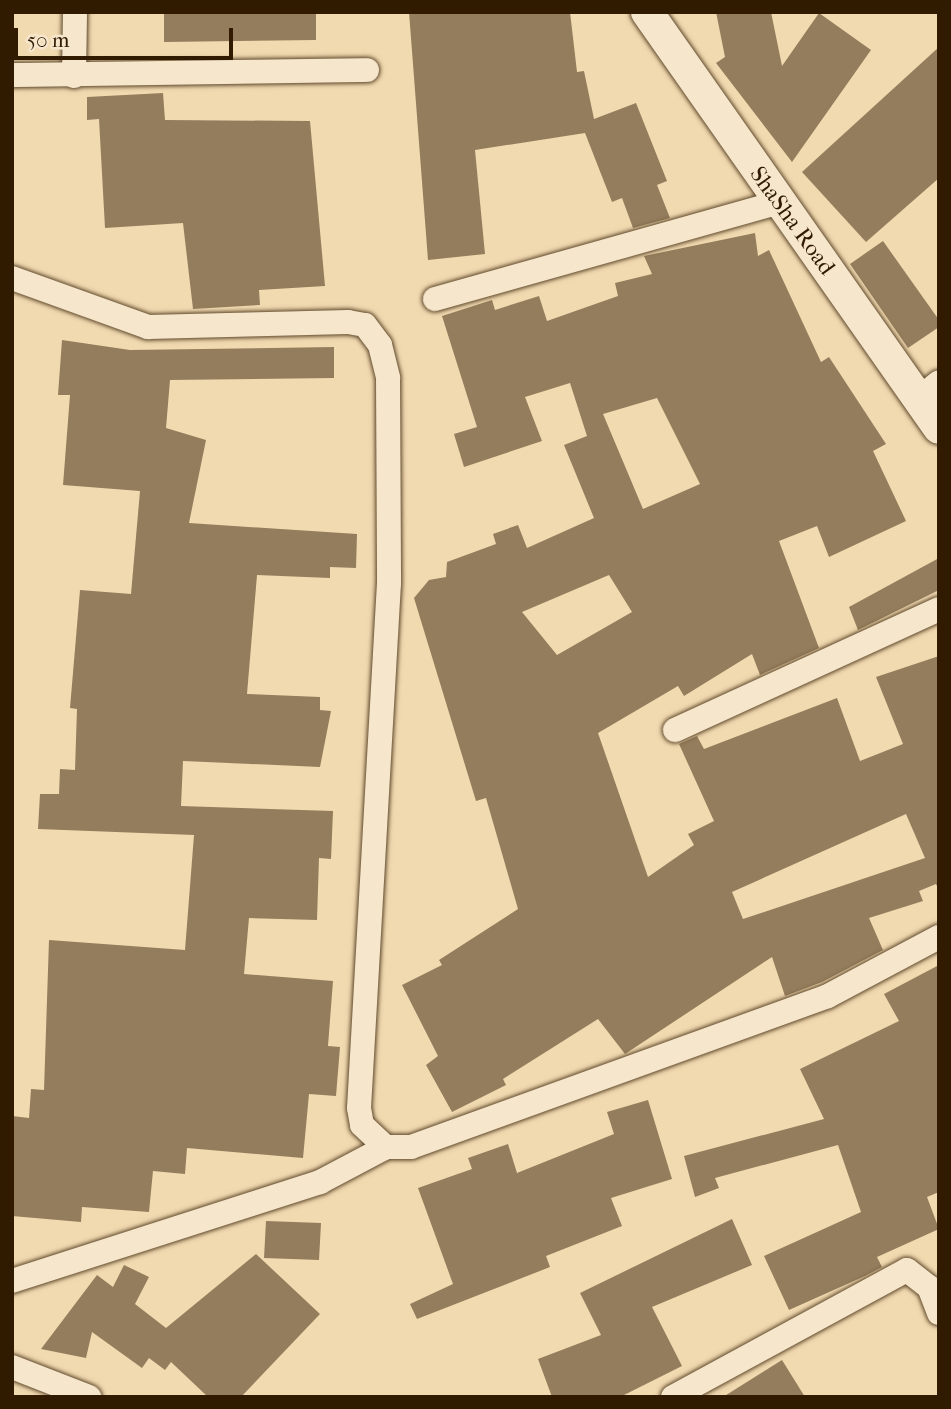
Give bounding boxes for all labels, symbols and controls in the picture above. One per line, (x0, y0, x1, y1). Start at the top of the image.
scale bar (18, 14, 236, 58)
text: 50 m (27, 28, 70, 52)
street label: ShaSha Road (743, 161, 841, 281)

